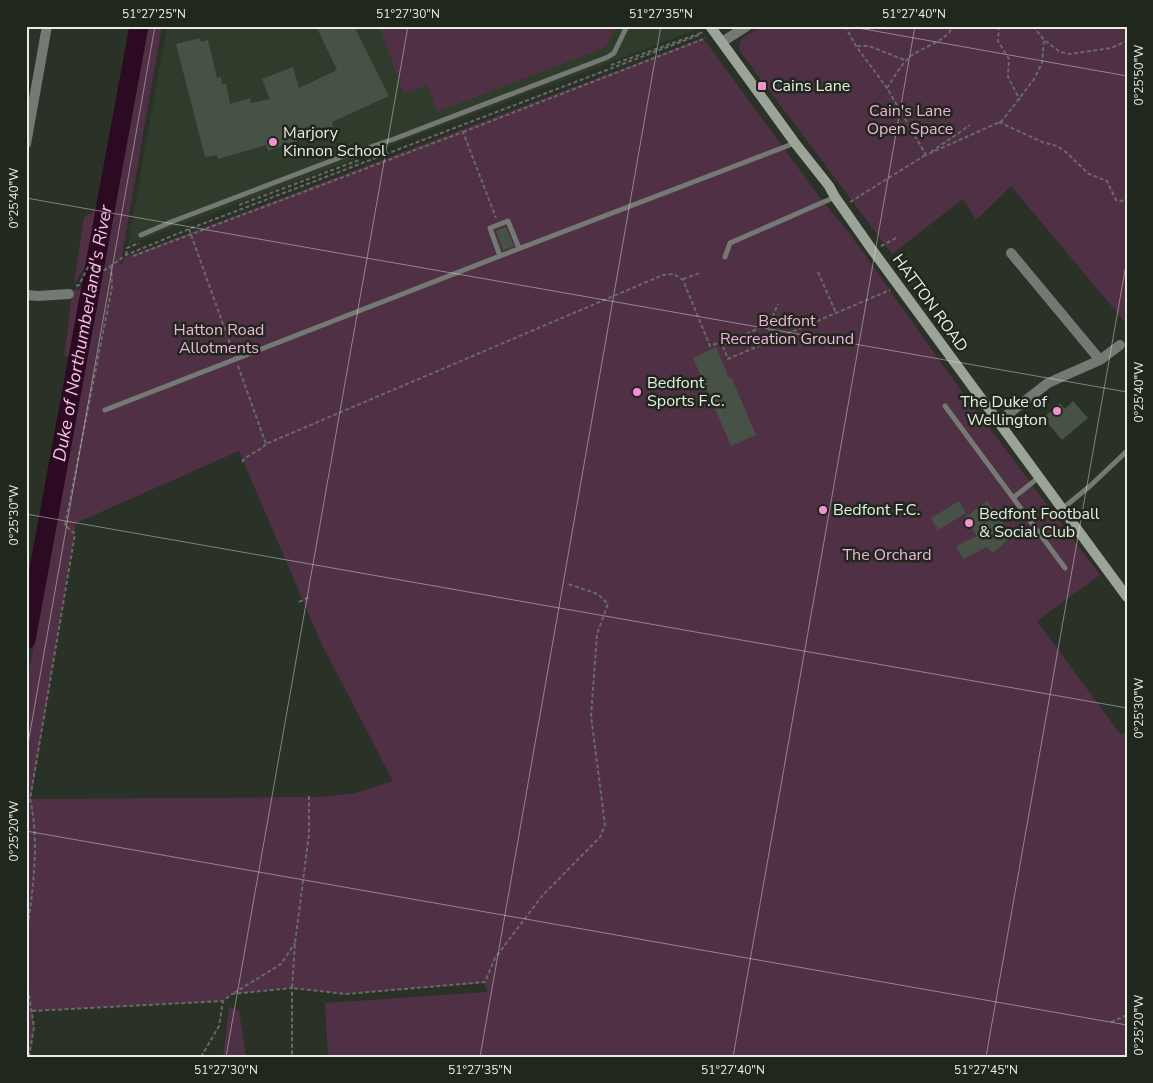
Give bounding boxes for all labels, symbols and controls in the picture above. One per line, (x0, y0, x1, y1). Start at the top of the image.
text: 51°27'25"N (122, 6, 186, 22)
text: 51°27'30"N (376, 6, 440, 22)
text: 51°27'35"N (629, 6, 693, 22)
text: 51°27'40"N (882, 6, 946, 22)
text: 0°25'50"W (1131, 44, 1147, 106)
place label: Cains Lane (772, 75, 850, 97)
marker: Cains Lane (756, 80, 768, 92)
park label: Cain's Lane Open Space (867, 100, 953, 140)
place label: Marjory Kinnon School (283, 122, 386, 162)
marker: Marjory Kinnon School (267, 136, 279, 148)
text: 0°25'40"W (6, 167, 22, 229)
water label: Duke of Northumberland's River (47, 202, 118, 463)
street label: HATTON ROAD (887, 250, 973, 356)
park label: Bedfont Recreation Ground (720, 310, 854, 350)
park label: Hatton Road Allotments (174, 319, 264, 359)
text: 0°25'40"W (1131, 361, 1147, 423)
place label: Bedfont Sports F.C. (647, 372, 725, 412)
marker: Bedfont Sports F.C. (631, 386, 643, 398)
place label: The Duke of Wellington (960, 391, 1048, 431)
marker: The Duke of Wellington (1051, 405, 1063, 417)
text: 0°25'30"W (6, 484, 22, 546)
place label: Bedfont F.C. (833, 499, 920, 521)
place label: Bedfont Football & Social Club (979, 503, 1100, 543)
marker: Bedfont F.C. (817, 504, 829, 516)
marker: Bedfont Football & Social Club (963, 517, 975, 529)
park label: The Orchard (842, 544, 932, 566)
text: 0°25'30"W (1131, 677, 1147, 739)
text: 0°25'20"W (6, 800, 22, 862)
text: 0°25'20"W (1131, 994, 1147, 1056)
text: 51°27'30"N (194, 1062, 258, 1078)
text: 51°27'35"N (448, 1062, 512, 1078)
text: 51°27'40"N (701, 1062, 765, 1078)
text: 51°27'45"N (954, 1062, 1018, 1078)

